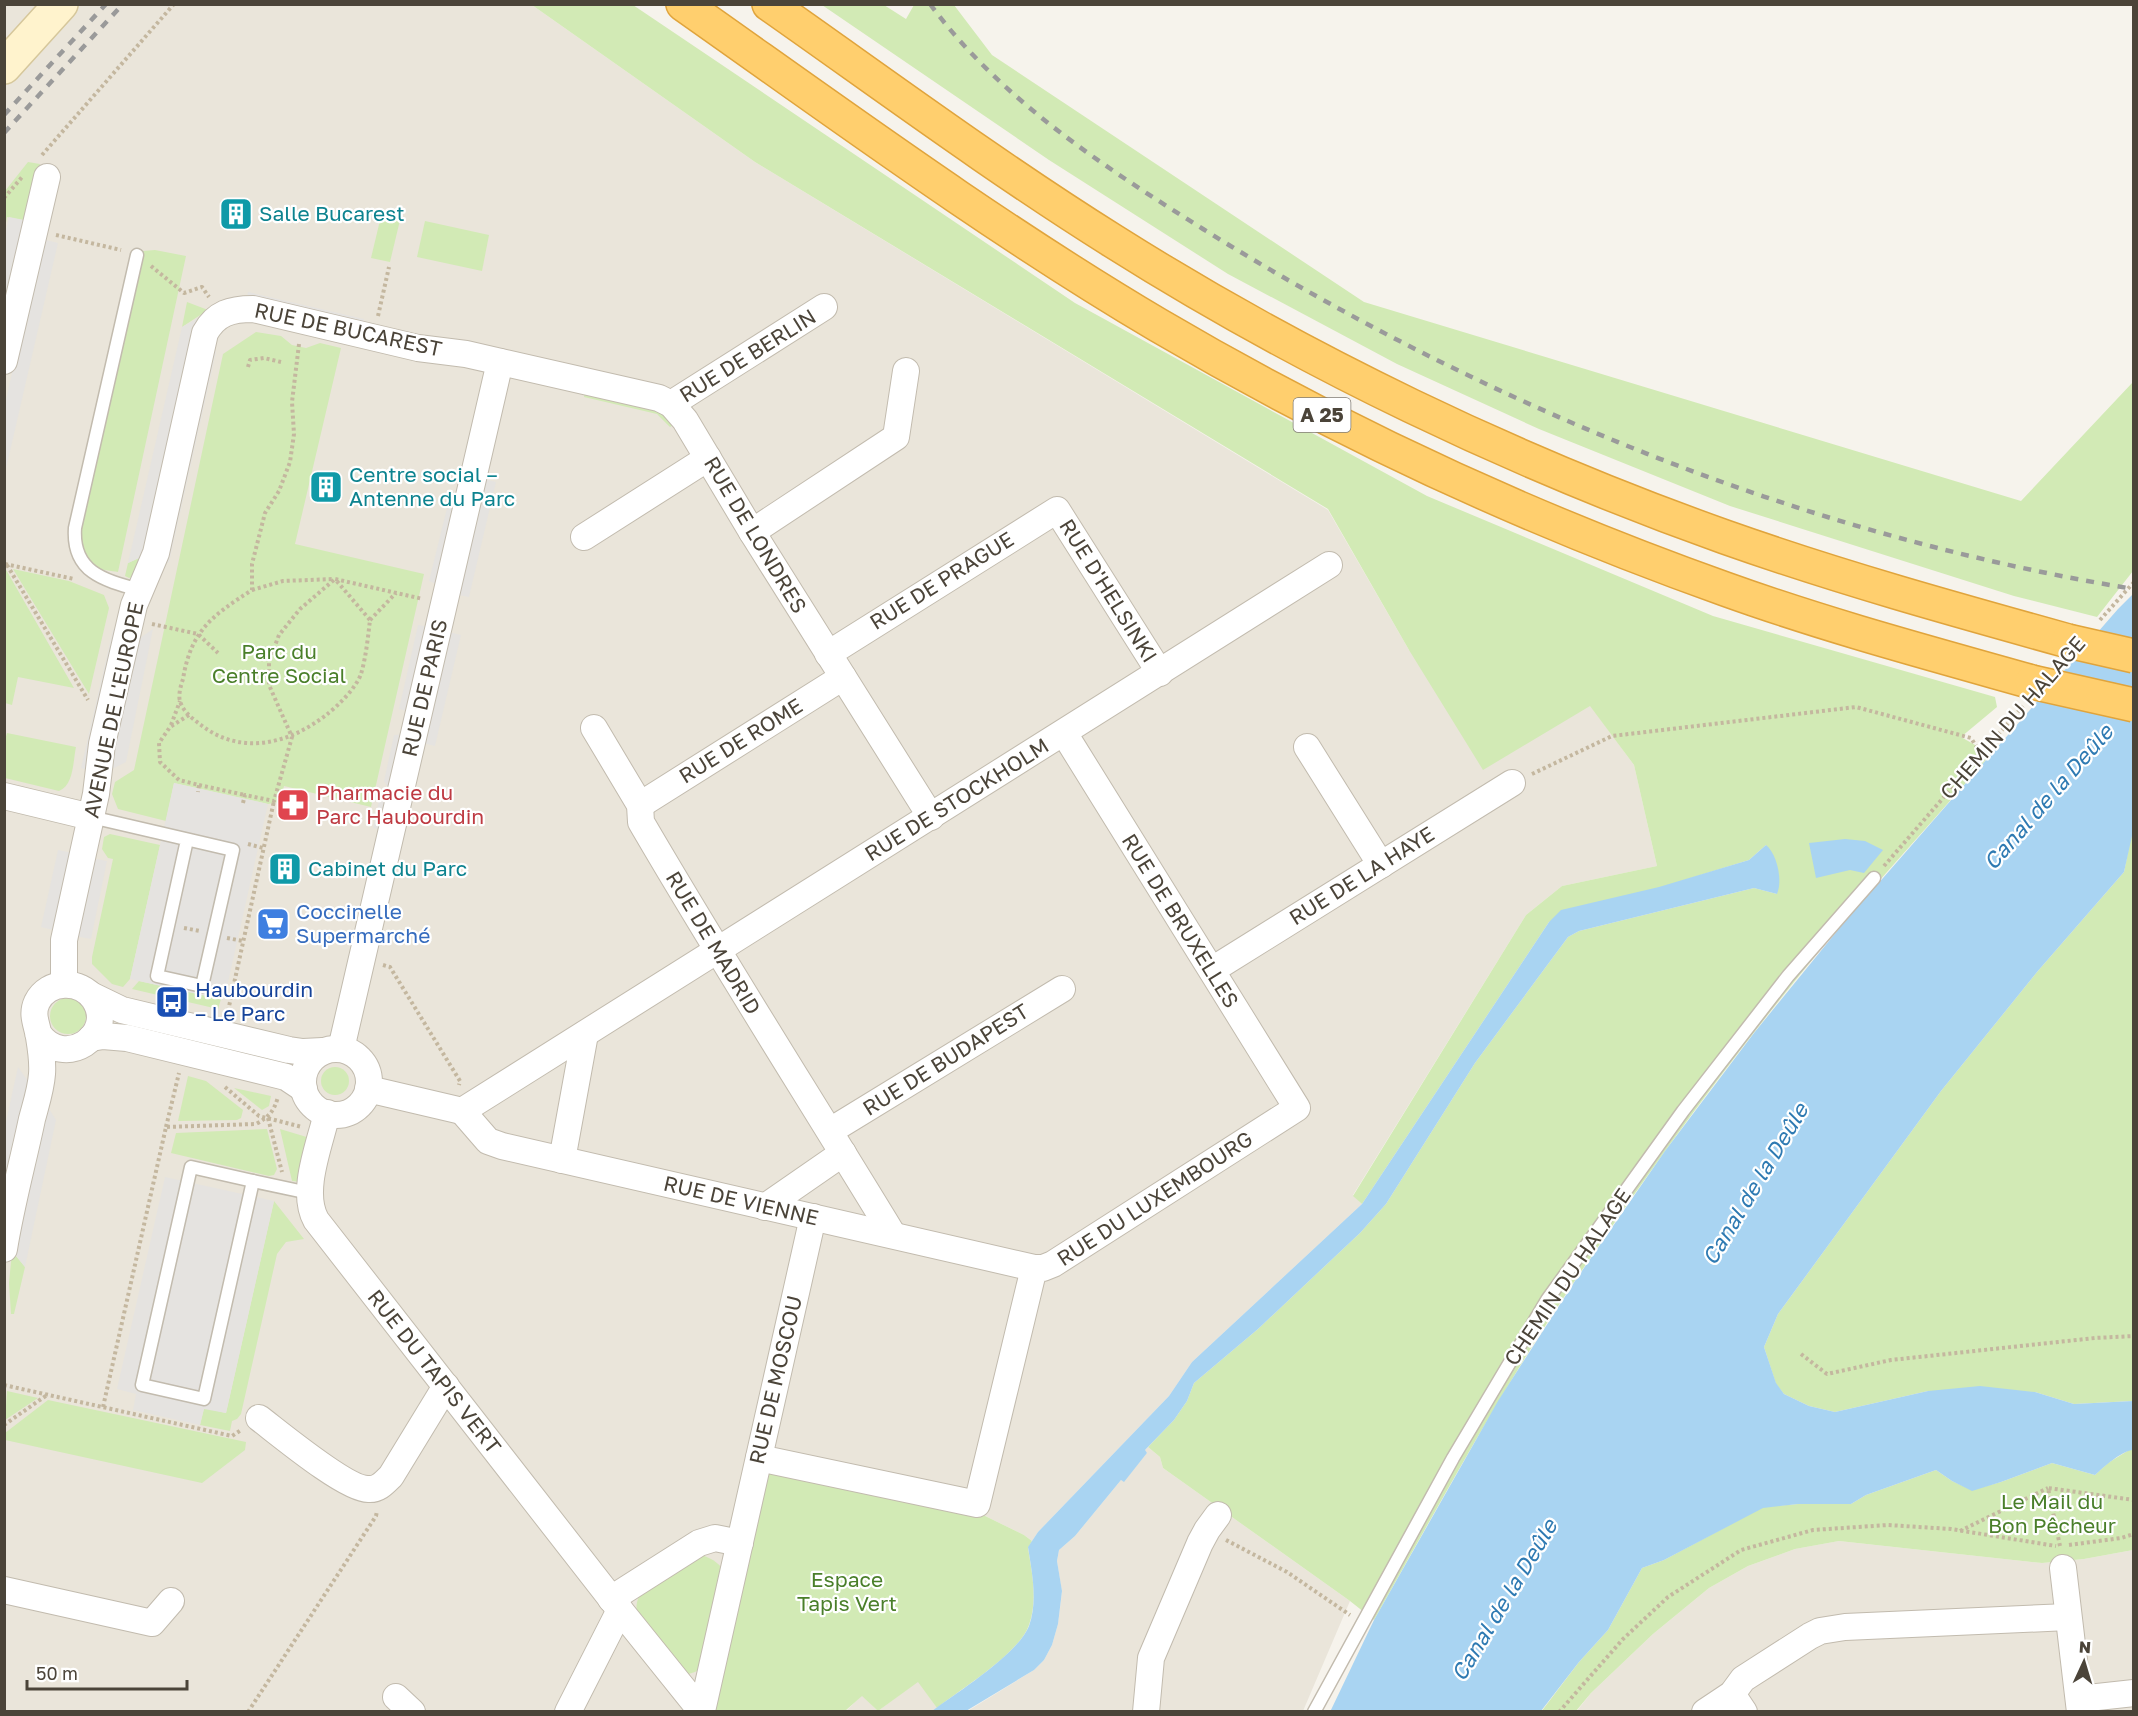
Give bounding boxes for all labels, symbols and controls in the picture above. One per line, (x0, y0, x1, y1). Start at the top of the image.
building icon: Salle Bucarest (218, 196, 254, 232)
place label: Salle Bucarest (259, 200, 405, 226)
street label: RUE DE BUCAREST (252, 296, 444, 362)
street label: RUE DE BERLIN (674, 303, 820, 407)
road number: A 25 (1294, 398, 1350, 432)
street label: RUE DE LONDRES (699, 451, 813, 618)
place label: Centre social – Antenne du Parc (349, 461, 515, 511)
building icon: Centre social – Antenne du Parc (308, 469, 344, 505)
street label: RUE D'HELSINKI (1054, 514, 1163, 667)
street label: RUE DE PRAGUE (865, 525, 1018, 635)
street label: AVENUE DE L'EUROPE (77, 599, 149, 820)
street label: RUE DE PARIS (396, 616, 453, 759)
street label: CHEMIN DU HALAGE (1934, 630, 2090, 804)
park label: Parc du Centre Social (212, 638, 346, 688)
street label: RUE DE ROME (674, 692, 807, 789)
water label: Canal de la Deûle (1977, 717, 2120, 875)
street label: RUE DE STOCKHOLM (860, 732, 1053, 866)
place label: Pharmacie du Parc Haubourdin (316, 779, 484, 829)
pharmacy icon: Pharmacie du Parc Haubourdin (275, 787, 311, 823)
street label: RUE DE LA HAYE (1284, 820, 1439, 930)
street label: RUE DE BRUXELLES (1117, 829, 1245, 1012)
building icon: Cabinet du Parc (267, 851, 303, 887)
place label: Cabinet du Parc (308, 855, 467, 881)
street label: RUE DE MADRID (661, 866, 767, 1019)
place label: Coccinelle Supermarché (296, 898, 430, 948)
supermarket icon: Coccinelle Supermarché (255, 906, 291, 942)
place label: Haubourdin – Le Parc (195, 976, 313, 1026)
bus stop icon: Haubourdin – Le Parc (154, 984, 190, 1020)
street label: RUE DE BUDAPEST (858, 998, 1033, 1121)
water label: Canal de la Deûle (1696, 1096, 1815, 1269)
street label: RUE DU LUXEMBOURG (1052, 1125, 1257, 1271)
street label: RUE DE VIENNE (661, 1170, 821, 1231)
street label: CHEMIN DU HALAGE (1498, 1183, 1636, 1370)
street label: RUE DU TAPIS VERT (363, 1284, 507, 1459)
street label: RUE DE MOSCOU (743, 1293, 807, 1467)
park label: Le Mail du Bon Pêcheur (1988, 1488, 2116, 1538)
water label: Canal de la Deûle (1445, 1512, 1564, 1685)
park label: Espace Tapis Vert (797, 1566, 897, 1616)
north arrow (2054, 1632, 2114, 1692)
text: N (2078, 1637, 2092, 1657)
scale bar (27, 1653, 188, 1691)
text: 50 m (36, 1662, 78, 1684)

